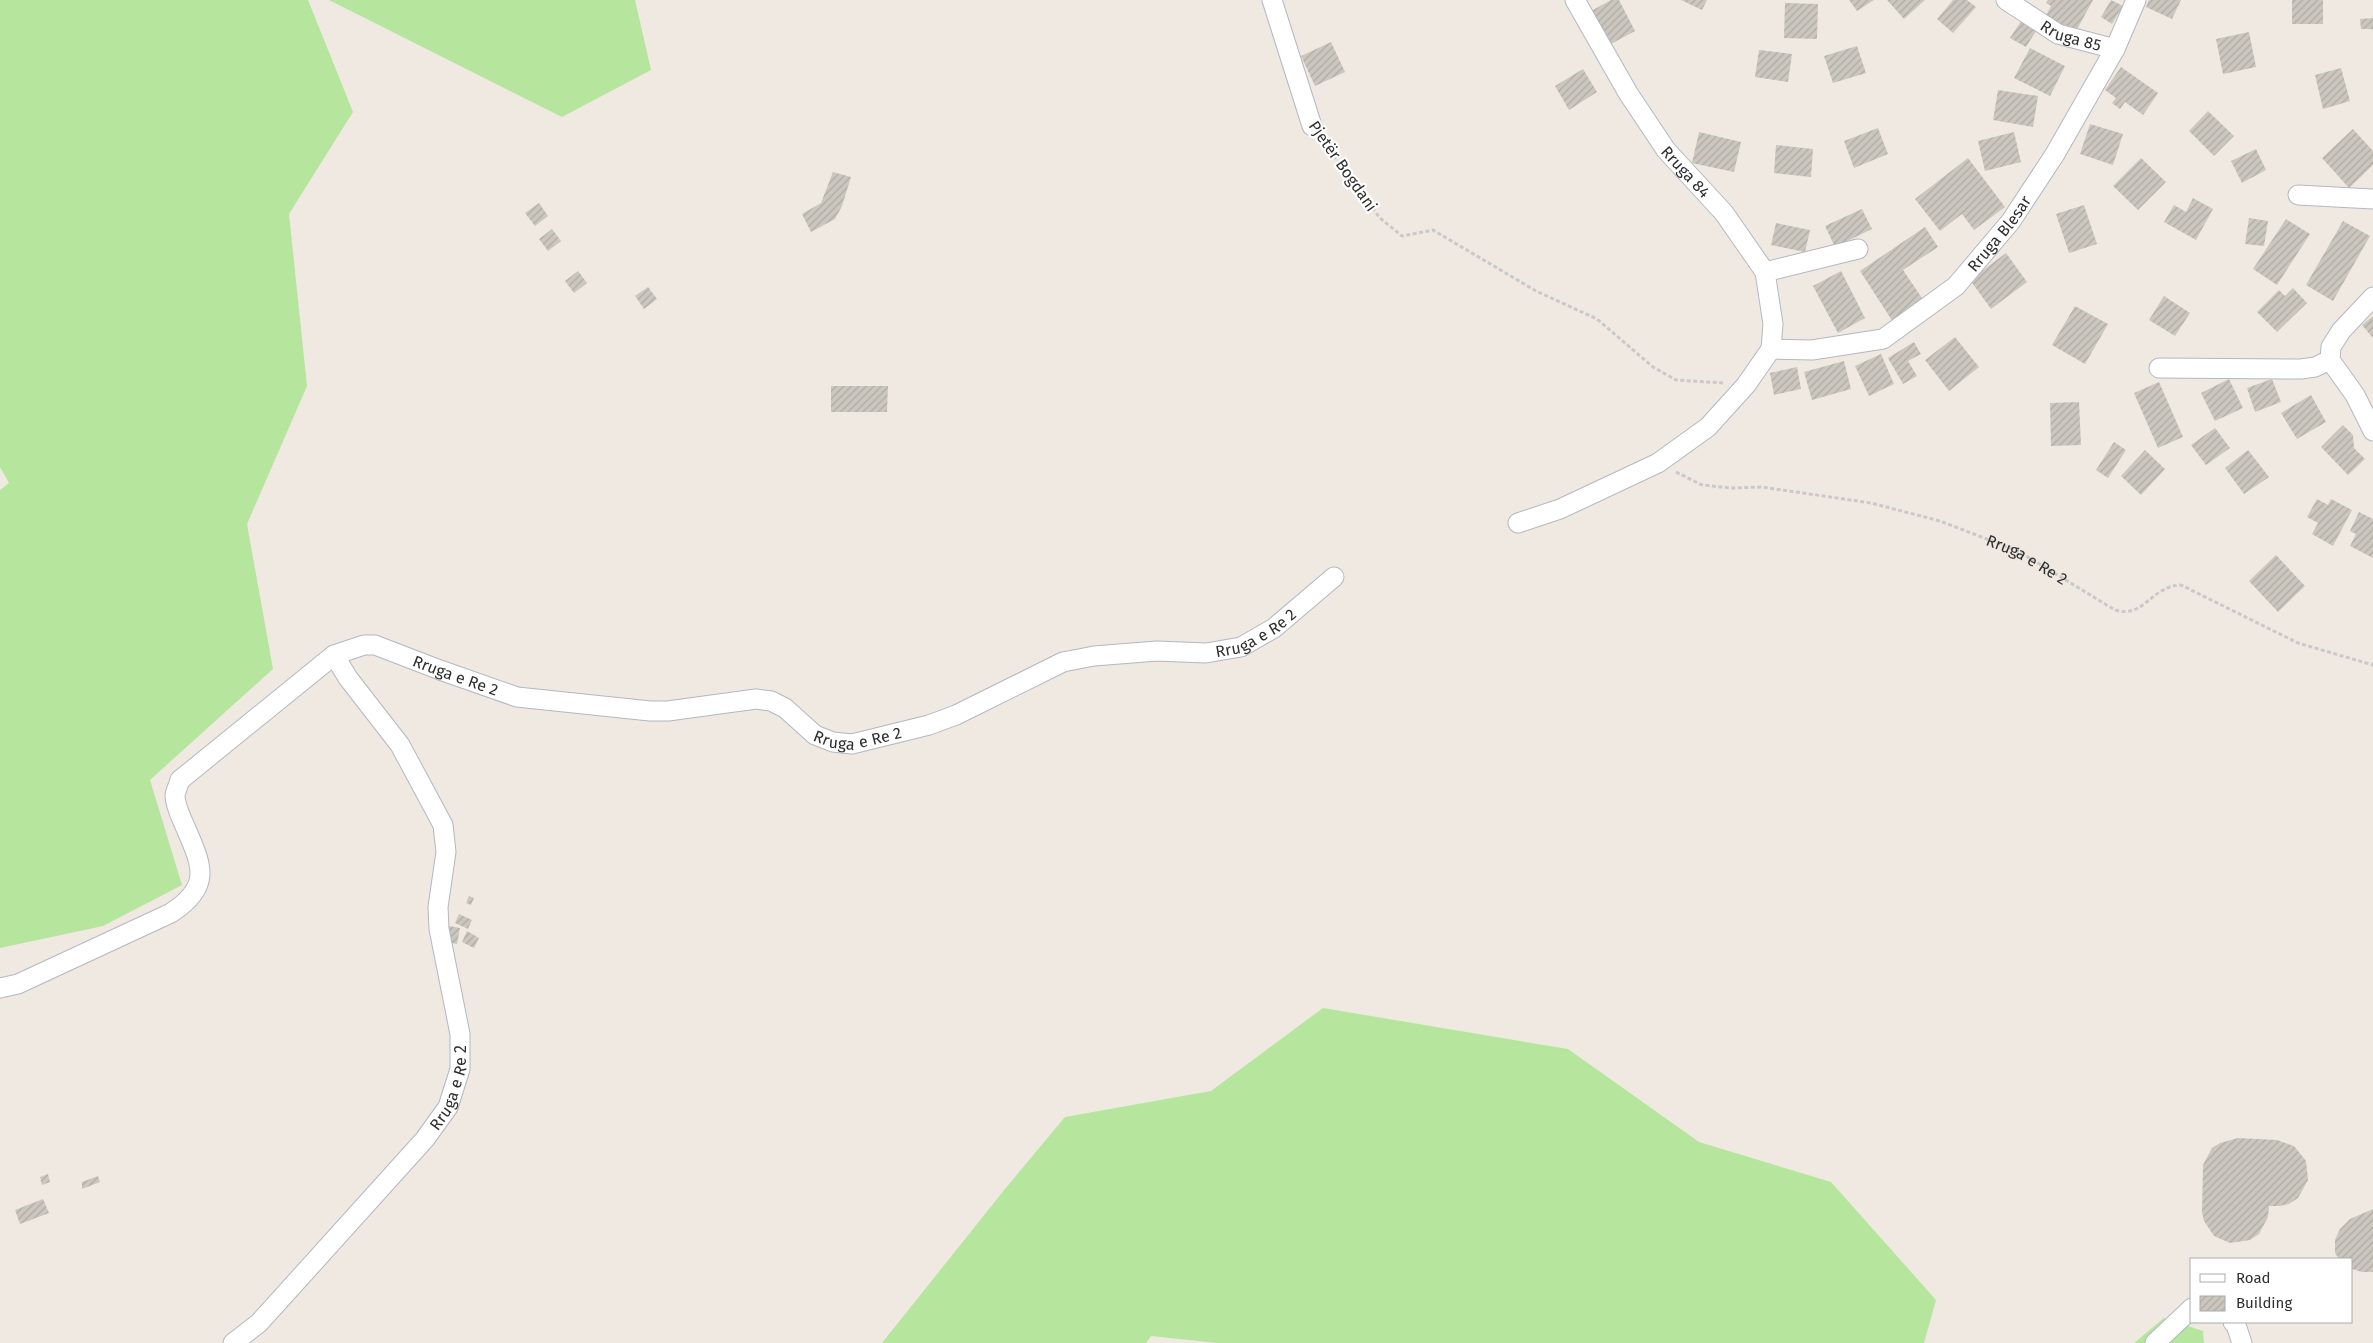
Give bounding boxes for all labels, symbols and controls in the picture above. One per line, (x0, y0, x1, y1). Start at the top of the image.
street label: Rruga 85 (2037, 16, 2103, 54)
street label: Pjetër Bogdani (1305, 117, 1381, 215)
street label: Rruga 84 (1657, 142, 1715, 202)
street label: Rruga Blesar (1963, 191, 2035, 275)
street label: Rruga e Re 2 (1984, 530, 2071, 589)
street label: Rruga e Re 2 (1214, 604, 1300, 661)
street label: Rruga e Re 2 (410, 651, 501, 699)
street label: Rruga e Re 2 (811, 723, 903, 754)
street label: Rruga e Re 2 (425, 1045, 470, 1133)
legend (2190, 1258, 2353, 1323)
text: Road (2236, 1269, 2271, 1287)
text: Building (2236, 1294, 2292, 1312)

